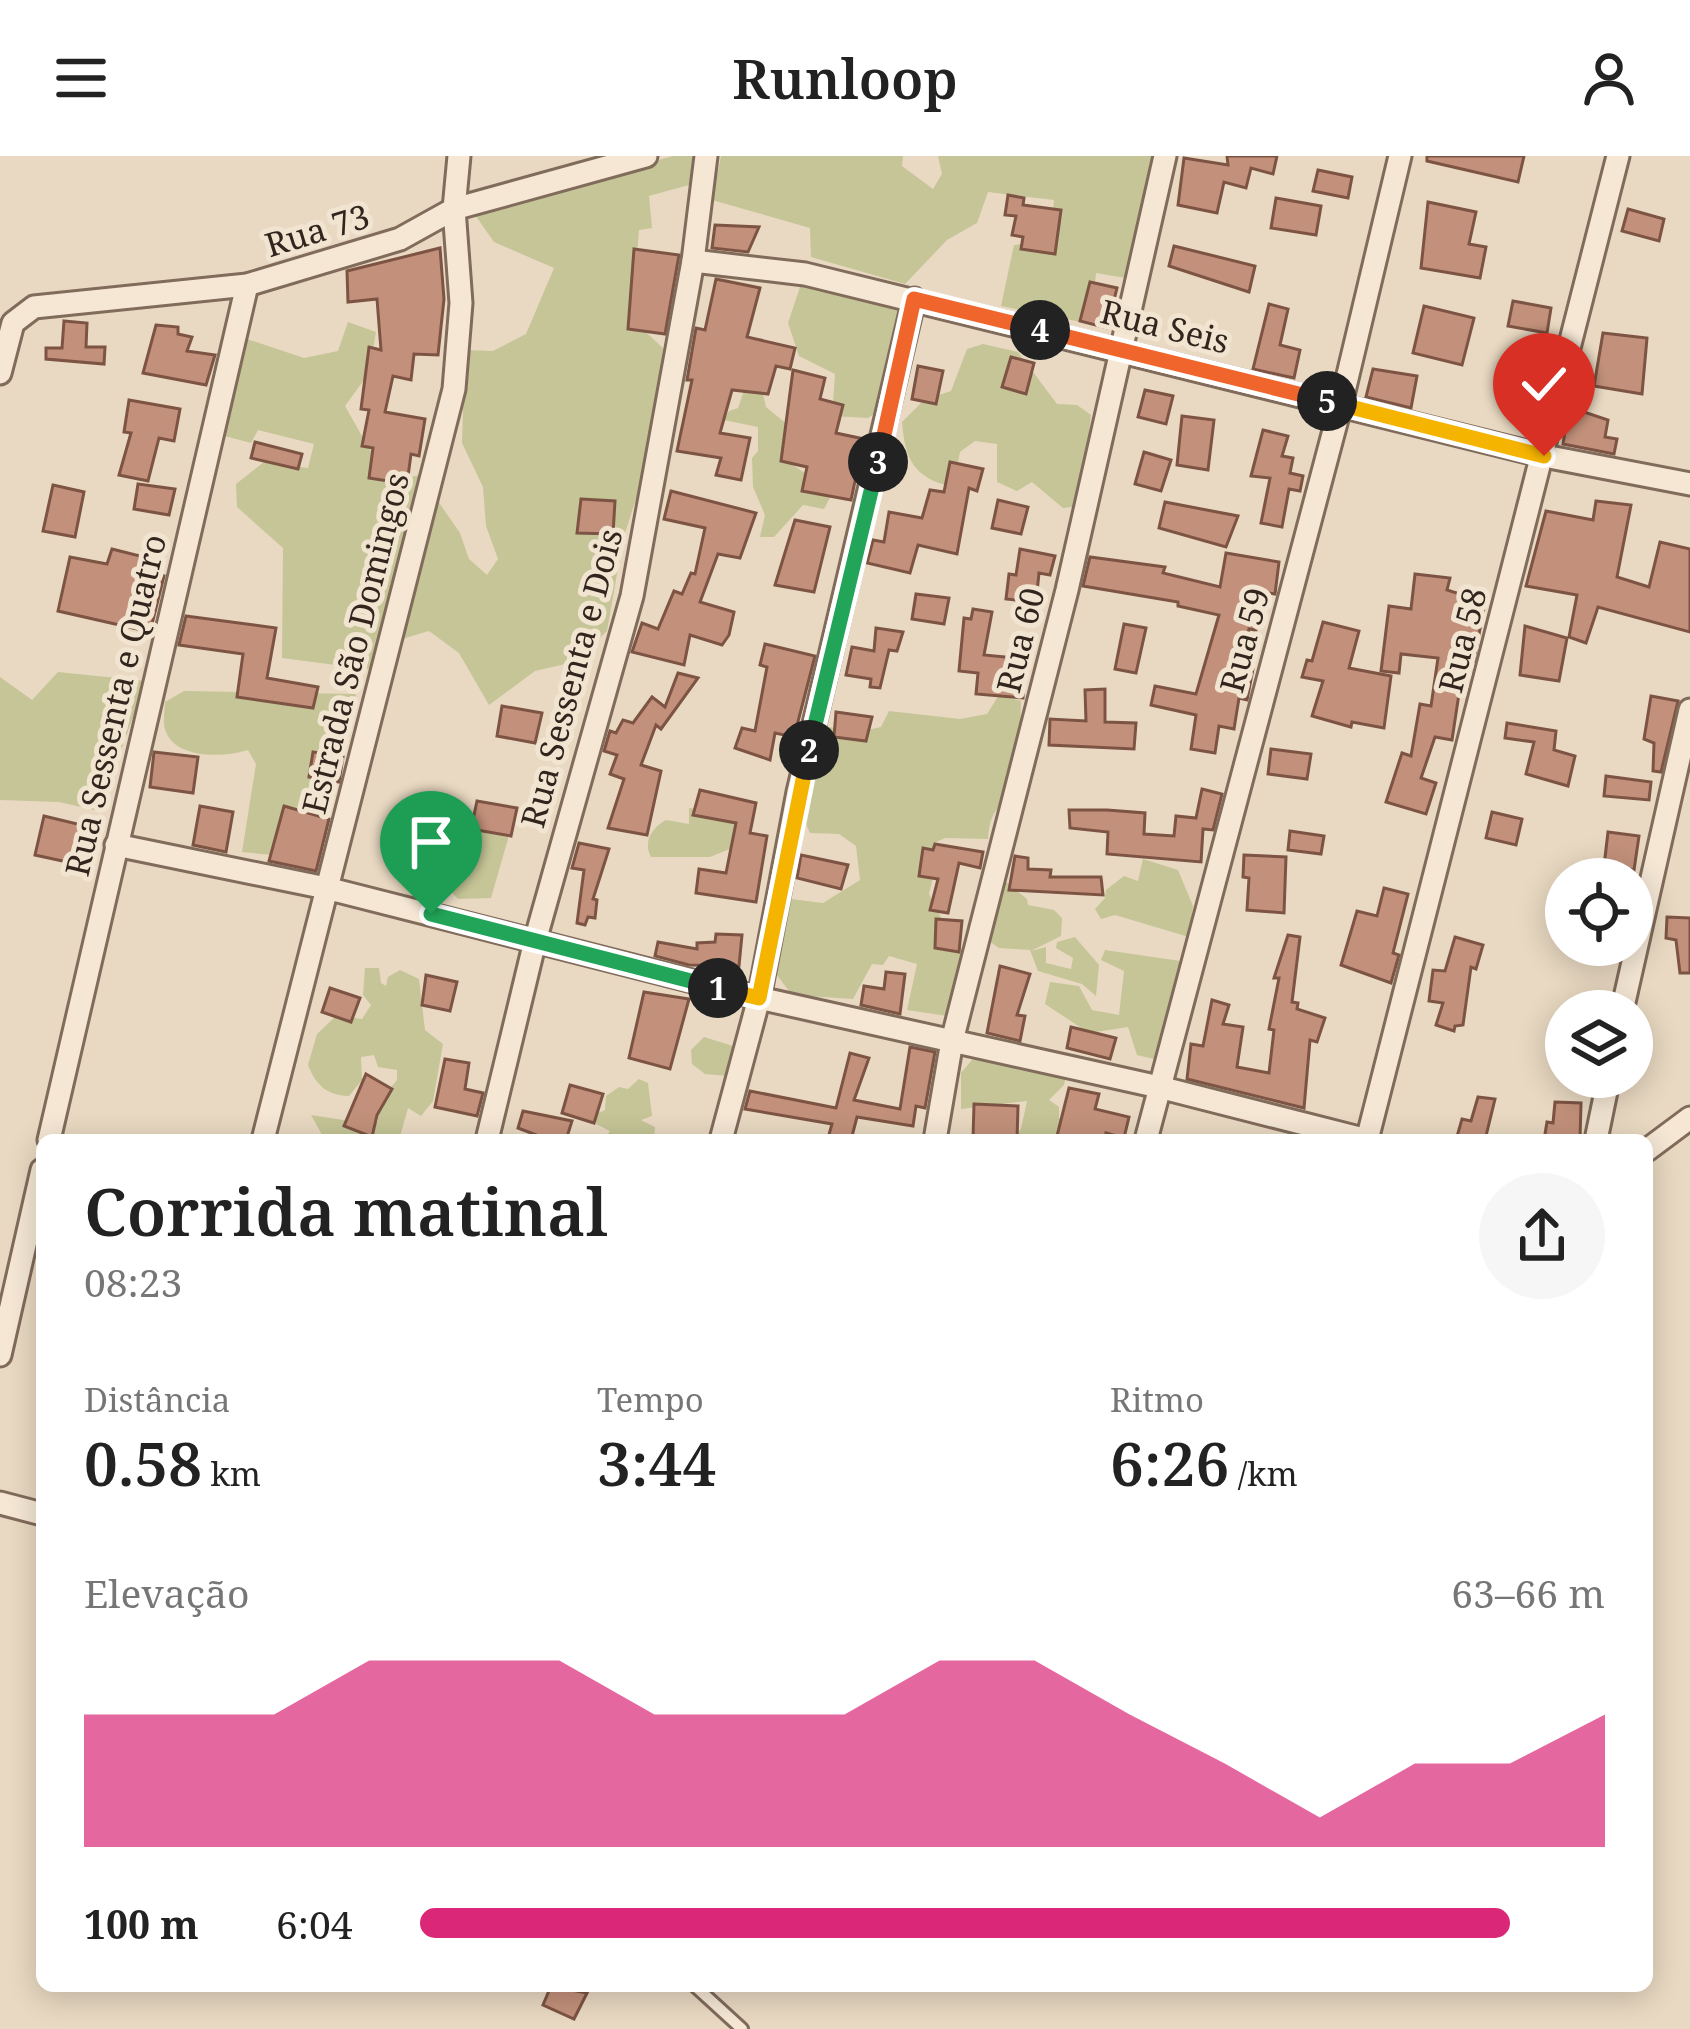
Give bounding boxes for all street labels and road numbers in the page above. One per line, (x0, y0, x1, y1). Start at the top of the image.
street label: Rua 73 (259, 193, 375, 267)
street label: Rua Seis (1096, 288, 1234, 364)
street label: Estrada São Domingos (291, 468, 419, 818)
street label: Rua Sessenta e Dois (509, 524, 633, 832)
street label: Rua Sessenta e Quatro (54, 530, 176, 880)
street label: Rua 60 (985, 583, 1055, 697)
street label: Rua 59 (1208, 583, 1280, 697)
street label: Rua 58 (1427, 583, 1497, 697)

